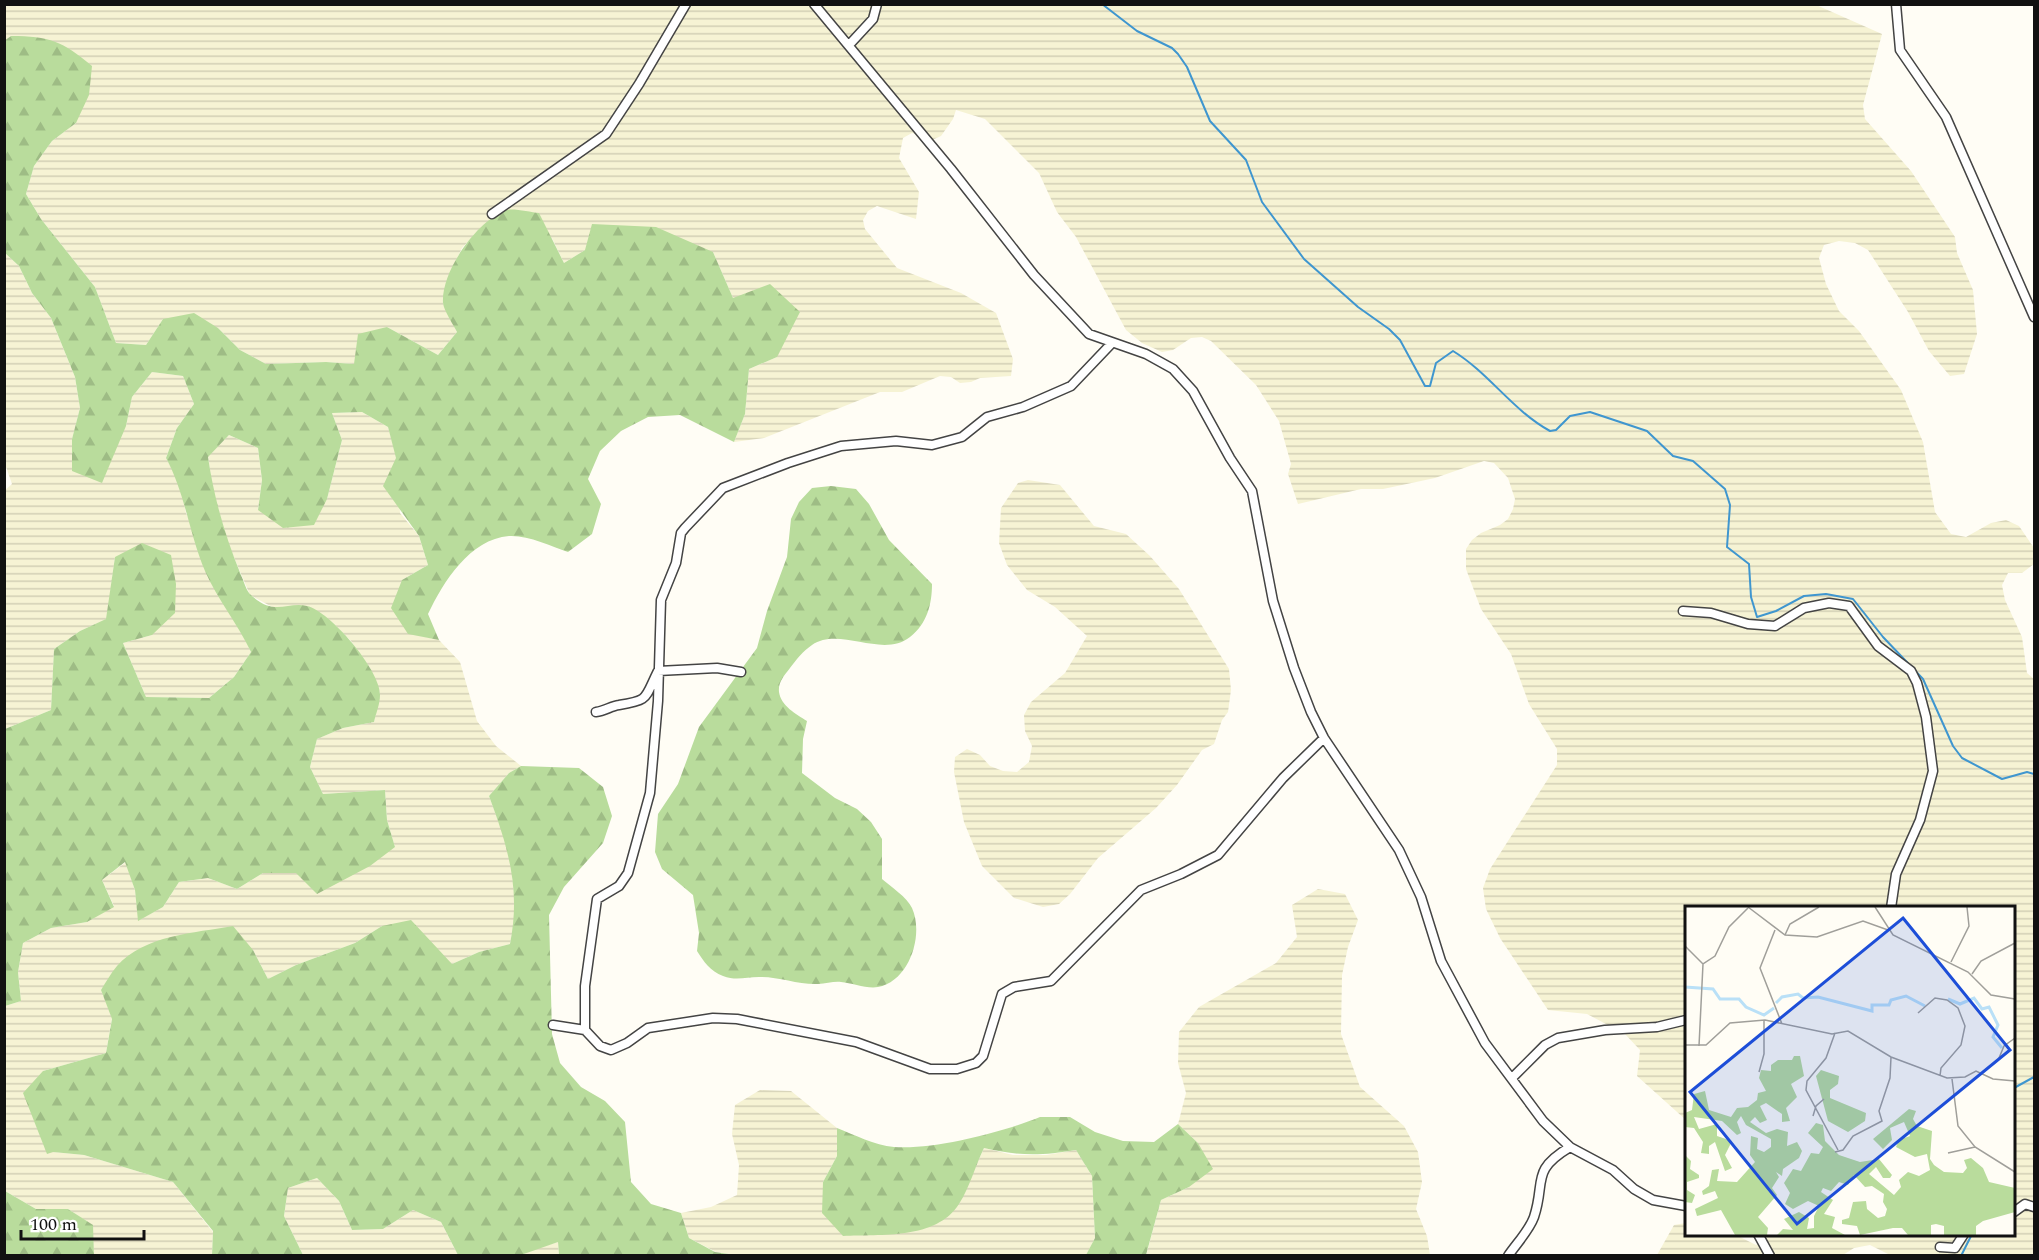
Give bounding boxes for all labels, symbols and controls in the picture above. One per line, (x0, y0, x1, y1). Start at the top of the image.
inset map (1685, 906, 2015, 1236)
scale bar (21, 1203, 144, 1241)
text: 100 m (30, 1211, 77, 1238)

